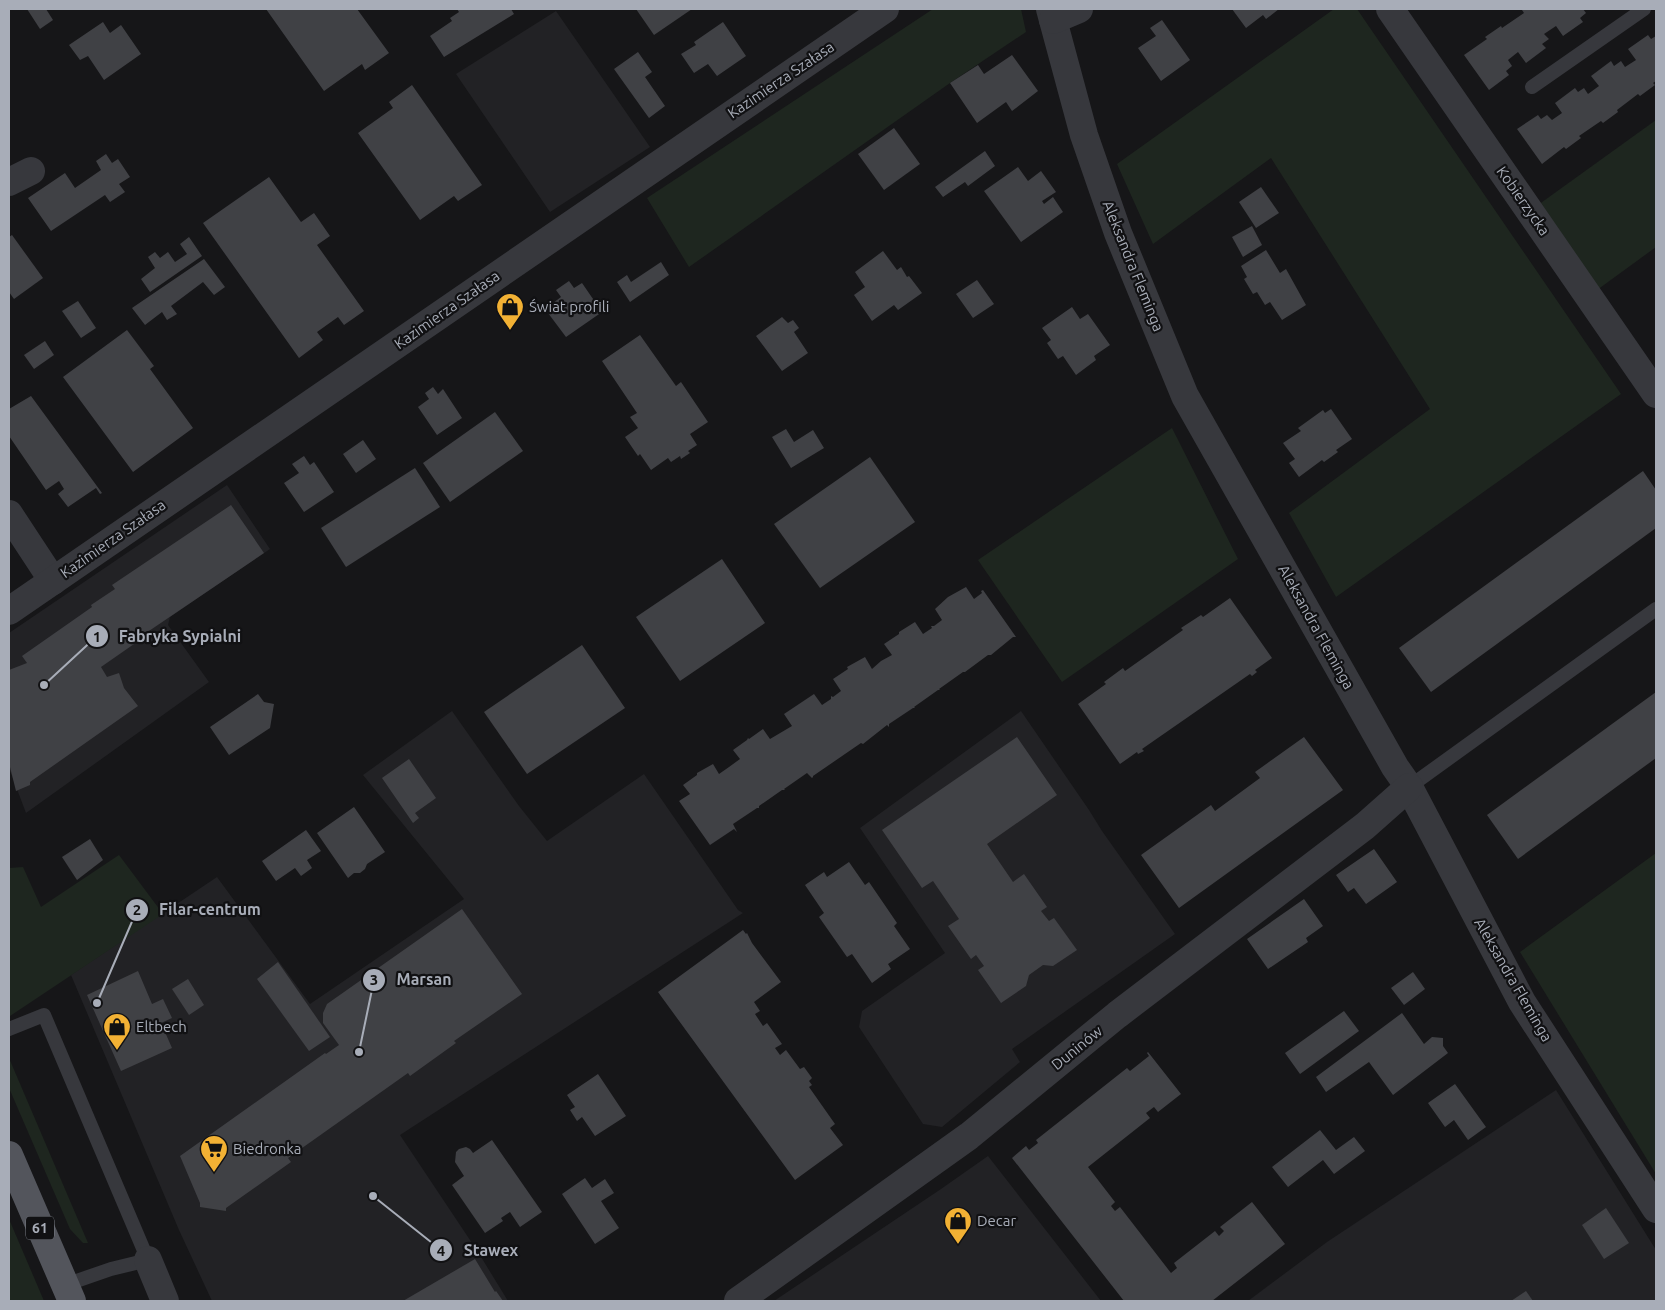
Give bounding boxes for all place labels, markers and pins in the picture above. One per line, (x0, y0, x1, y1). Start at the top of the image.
shop icon: Świat profili (495, 292, 525, 331)
place label: Świat profili (529, 298, 609, 315)
callout: Fabryka Sypialni (84, 621, 252, 652)
callout: Filar-centrum (125, 894, 271, 925)
callout: Marsan (361, 964, 461, 995)
shop icon: Eltbech (102, 1012, 132, 1051)
place label: Eltbech (136, 1018, 187, 1035)
supermarket icon: Biedronka (199, 1134, 229, 1173)
place label: Biedronka (233, 1140, 302, 1157)
shop icon: Decar (943, 1206, 973, 1245)
place label: Decar (977, 1212, 1017, 1229)
callout: Stawex (428, 1235, 528, 1266)

